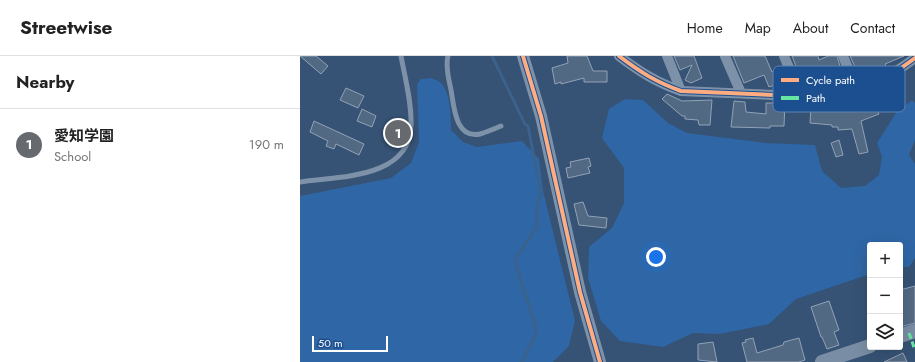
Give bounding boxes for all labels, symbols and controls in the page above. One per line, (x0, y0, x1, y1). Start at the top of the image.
text: Streetwise (20, 14, 113, 41)
text: Home (687, 18, 723, 38)
text: Map (745, 18, 771, 38)
text: About (793, 18, 828, 38)
text: Contact (850, 18, 895, 38)
legend (773, 66, 905, 112)
text: Nearby (16, 70, 74, 94)
text: Cycle path (806, 72, 855, 88)
text: Path (806, 90, 825, 106)
pin: 1 (385, 118, 411, 148)
text: 愛知学園 (54, 125, 114, 147)
text: 1 (26, 135, 32, 154)
text: 190 m (249, 135, 284, 154)
text: School (54, 147, 91, 166)
map controls (867, 242, 903, 350)
button: + (867, 242, 903, 278)
your location (646, 247, 666, 267)
button: − (867, 278, 903, 314)
button: layers (867, 314, 903, 350)
scale bar (312, 334, 388, 353)
text: 50 m (318, 335, 343, 351)

